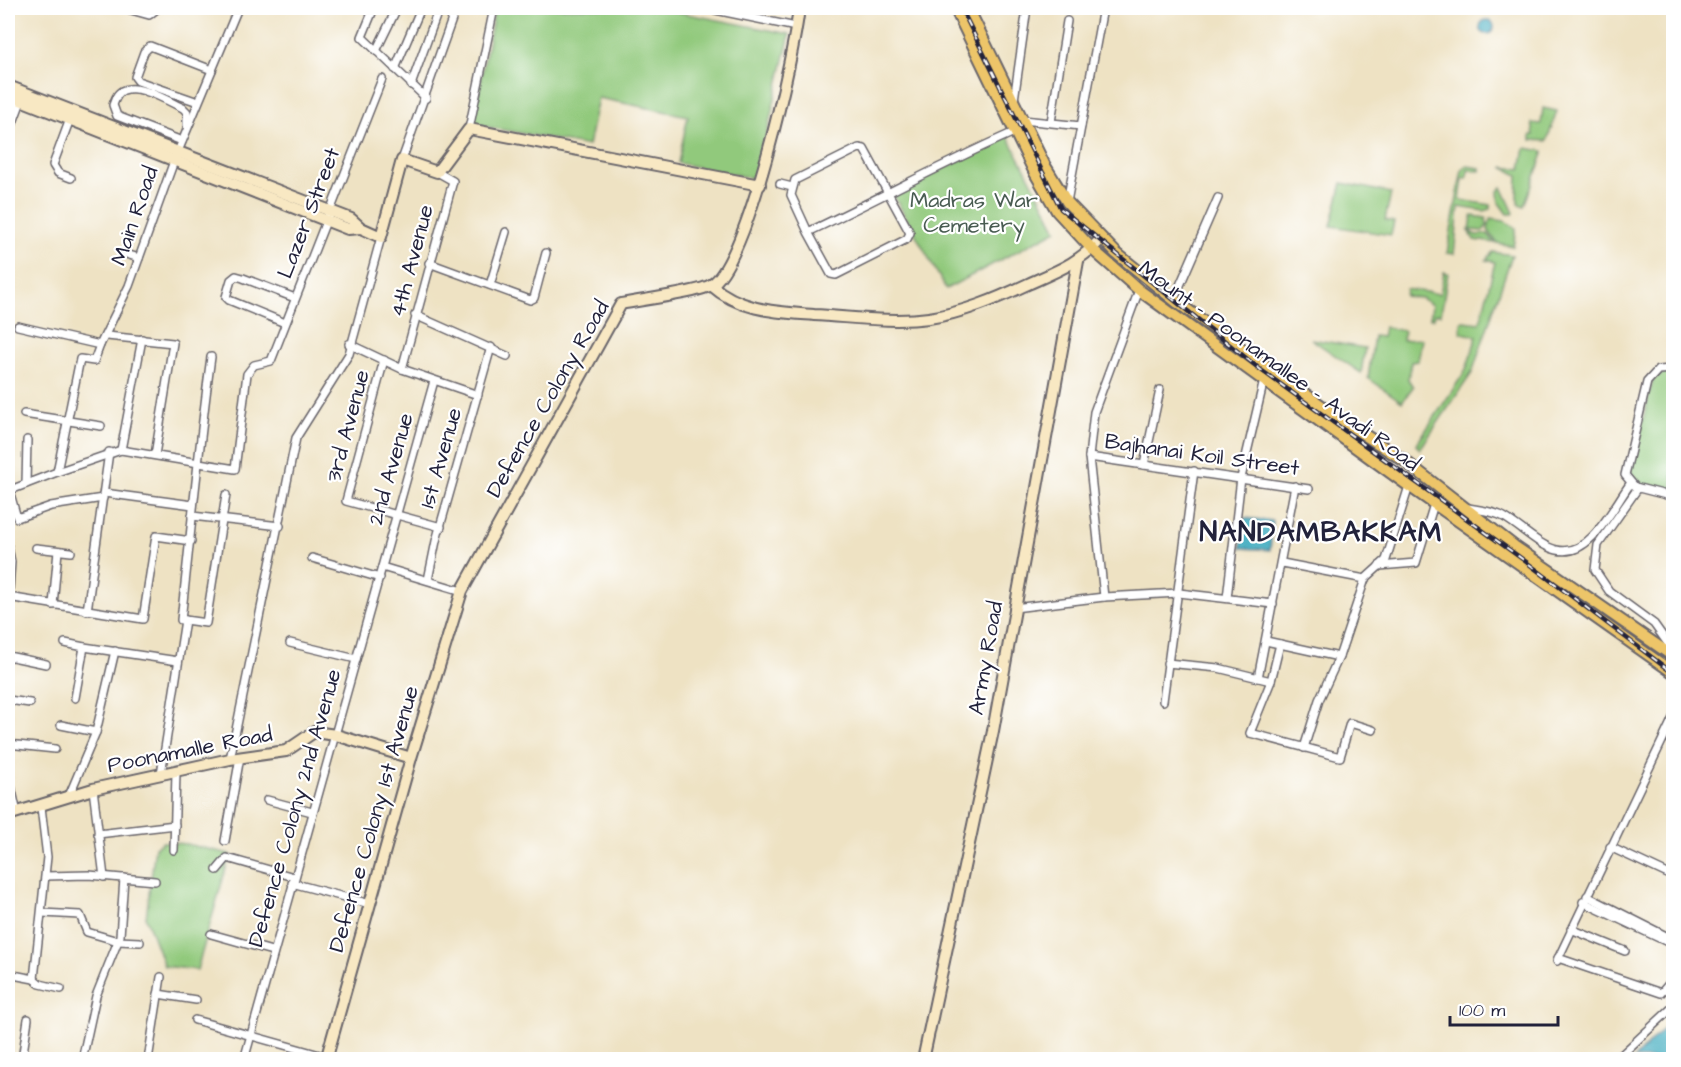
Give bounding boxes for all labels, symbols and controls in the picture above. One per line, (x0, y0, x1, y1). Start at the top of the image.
street label: Lazer Street (270, 143, 348, 283)
street label: Main Road (104, 162, 166, 270)
park label: Madras War Cemetery (910, 185, 1038, 242)
street label: 4th Avenue (382, 201, 442, 321)
street label: Mount - Poonamallee - Avadi Road (1132, 253, 1426, 479)
street label: Defence Colony Road (479, 295, 618, 504)
street label: 3rd Avenue (318, 366, 378, 486)
street label: 1st Avenue (412, 404, 470, 512)
street label: 2nd Avenue (360, 409, 422, 529)
street label: Bajhanai Koil Street (1103, 426, 1301, 484)
district label: NANDAMBAKKAM (1199, 513, 1443, 552)
street label: Army Road (961, 599, 1012, 717)
street label: Defence Colony 2nd Avenue (240, 665, 351, 951)
street label: Defence Colony 1st Avenue (321, 682, 428, 956)
street label: Poonamalle Road (105, 719, 275, 781)
scale bar (1450, 989, 1558, 1027)
text: 100 m (1459, 998, 1505, 1023)

